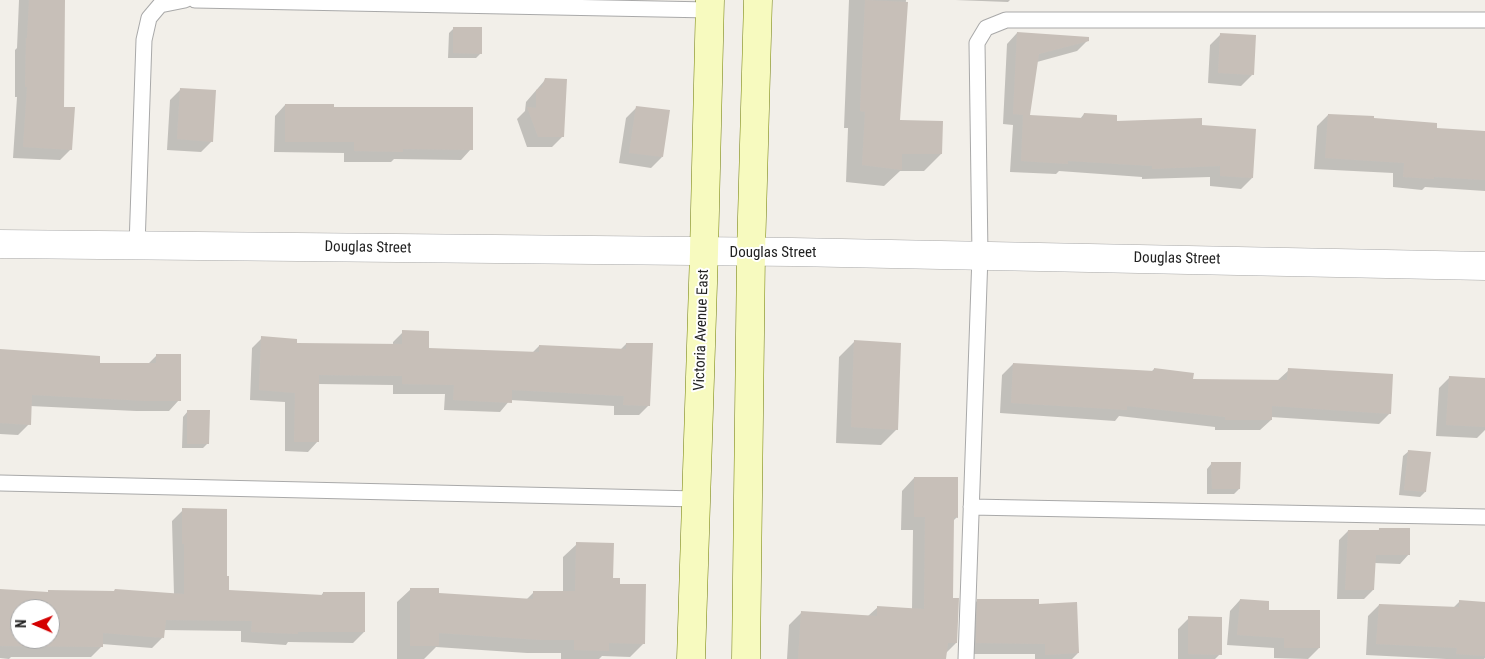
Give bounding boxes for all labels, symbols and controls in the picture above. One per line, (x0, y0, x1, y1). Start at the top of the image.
street label: Douglas Street (324, 238, 412, 258)
street label: Douglas Street (730, 244, 816, 262)
street label: Douglas Street (1133, 249, 1221, 269)
street label: Victoria Avenue East (691, 269, 713, 391)
north arrow (10, 599, 60, 649)
text: N (13, 619, 29, 628)

